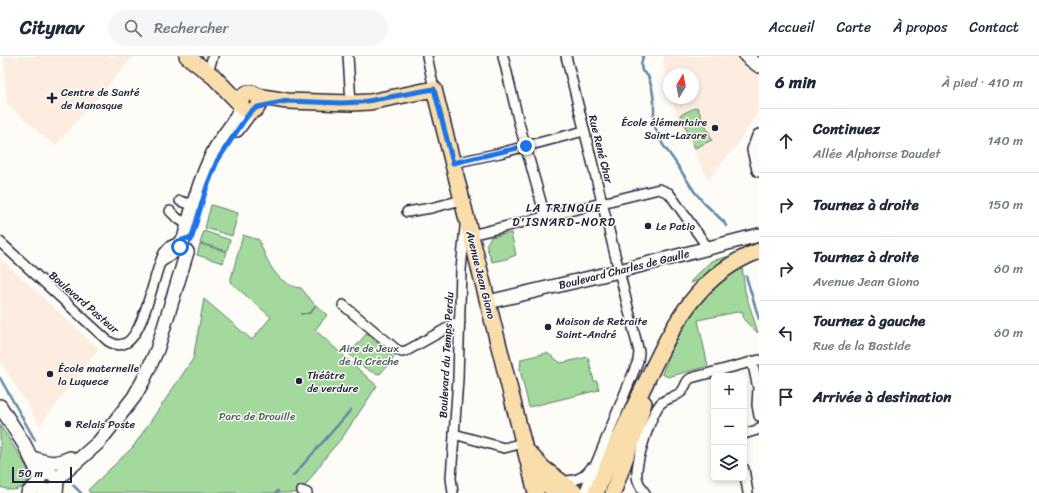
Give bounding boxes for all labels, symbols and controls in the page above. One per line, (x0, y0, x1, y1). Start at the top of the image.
search box (108, 10, 388, 46)
text: Citynav (20, 11, 84, 44)
text: Rechercher (154, 15, 229, 41)
text: Accueil (769, 15, 815, 40)
text: Carte (837, 15, 871, 40)
text: À propos (893, 15, 947, 40)
text: Contact (969, 15, 1019, 40)
icon: search (122, 17, 144, 39)
text: 6 min (775, 67, 816, 97)
north arrow (663, 68, 699, 104)
text: À pied · 410 m (942, 71, 1023, 94)
place label: Centre de Santé de Manosque (61, 83, 140, 115)
marker: Centre de Santé de Manosque (46, 92, 58, 104)
street label: Rue René Char (583, 113, 618, 186)
place label: École élémentaire Saint-Lazare (621, 113, 708, 145)
text: Continuez (813, 116, 880, 142)
marker: École élémentaire Saint-Lazare (710, 123, 720, 133)
text: 140 m (988, 129, 1023, 152)
icon: ahead (775, 130, 797, 152)
route end (517, 137, 535, 155)
text: Allée Alphonse Daudet (813, 142, 940, 165)
text: Tournez à droite (813, 192, 919, 218)
text: 150 m (988, 193, 1023, 216)
icon: right (775, 194, 797, 216)
district label: LA TRINQUE D'ISNARD-NORD (512, 197, 616, 233)
place label: Le Patio (656, 217, 695, 236)
marker: Le Patio (643, 221, 653, 231)
street label: Avenue Jean Giono (460, 228, 501, 322)
route start (171, 238, 189, 256)
street label: Boulevard Charles de Gaulle (557, 244, 692, 295)
text: Tournez à droite (813, 244, 919, 270)
text: 60 m (994, 257, 1023, 280)
icon: right (775, 258, 797, 280)
street label: Boulevard Pasteur (44, 266, 124, 339)
text: Avenue Jean Giono (813, 270, 919, 293)
street label: Boulevard du Temps Perdu (434, 291, 459, 419)
text: Tournez à gauche (813, 308, 925, 334)
place label: Maison de Retraite Saint-André (556, 312, 648, 344)
text: 60 m (994, 321, 1023, 344)
marker: Maison de Retraite Saint-André (543, 322, 553, 332)
icon: left (775, 322, 797, 344)
text: Rue de la Bastide (813, 334, 911, 357)
park label: Aire de Jeux de la Crèche (338, 339, 399, 371)
place label: École maternelle la Luquece (58, 359, 140, 391)
place label: Théâtre de verdure (307, 366, 359, 398)
marker: École maternelle la Luquece (45, 369, 55, 379)
map controls (711, 373, 747, 481)
button: + (711, 373, 747, 409)
marker: Théâtre de verdure (294, 376, 304, 386)
text: Arrivée à destination (813, 384, 951, 410)
icon: arrive (775, 386, 797, 408)
park label: Parc de Drouille (219, 407, 296, 426)
button: − (711, 409, 747, 445)
place label: Relais Poste (76, 415, 136, 434)
marker: Relais Poste (63, 419, 73, 429)
button: layers (711, 445, 747, 481)
text: 50 m (18, 464, 43, 483)
scale bar (12, 465, 72, 484)

